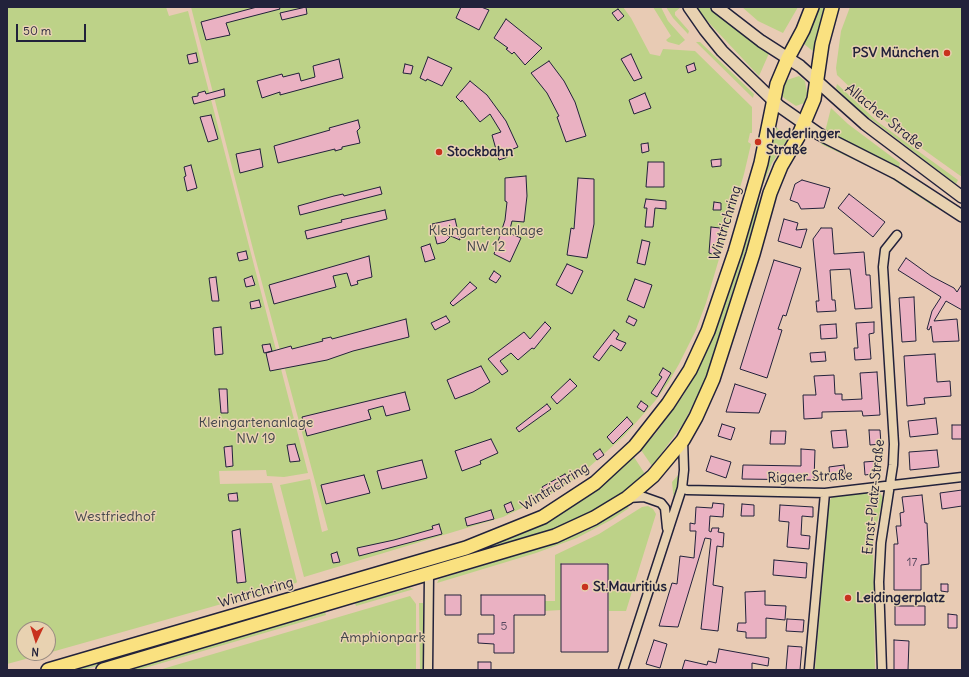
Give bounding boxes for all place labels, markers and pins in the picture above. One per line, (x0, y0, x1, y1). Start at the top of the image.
place label: PSV München (852, 45, 939, 61)
marker: PSV München (942, 48, 952, 58)
place label: Nederlinger Straße (766, 126, 840, 158)
marker: Nederlinger Straße (753, 137, 763, 147)
place label: Stockbahn (447, 144, 513, 160)
marker: Stockbahn (434, 147, 444, 157)
place label: St.Mauritius (593, 579, 667, 595)
marker: St.Mauritius (580, 582, 590, 592)
place label: Leidingerplatz (856, 590, 945, 606)
marker: Leidingerplatz (843, 593, 853, 603)

